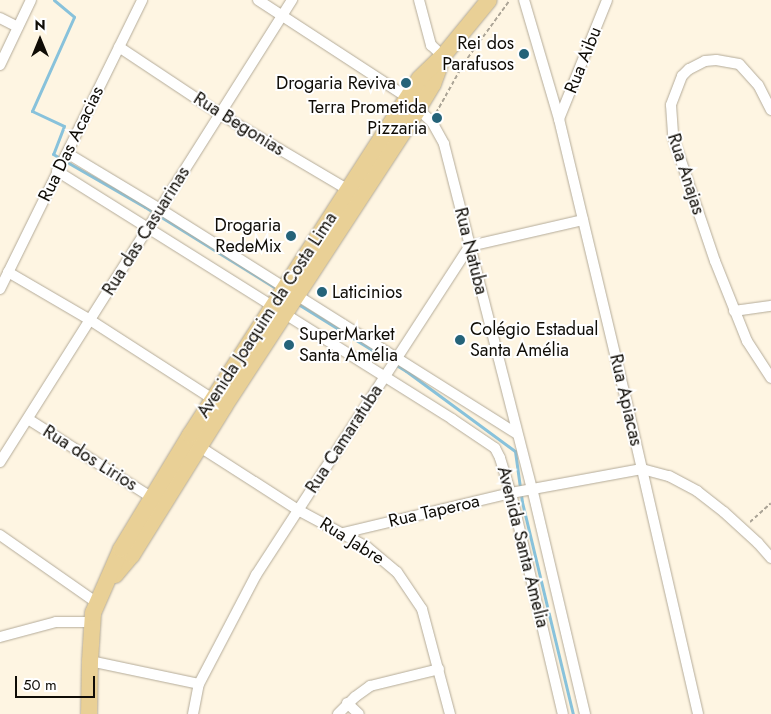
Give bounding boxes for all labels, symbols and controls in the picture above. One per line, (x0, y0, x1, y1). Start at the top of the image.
north arrow (15, 15, 65, 65)
text: N (34, 15, 46, 35)
street label: Rua Aibu (560, 24, 606, 96)
place label: Rei dos Parafusos (442, 33, 514, 76)
marker: Rei dos Parafusos (518, 48, 530, 60)
place label: Drogaria Reviva (276, 72, 396, 94)
marker: Drogaria Reviva (400, 77, 412, 89)
street label: Rua Das Acacias (34, 83, 108, 205)
street label: Rua Begonias (190, 88, 288, 160)
place label: Terra Prometida Pizzaria (308, 97, 427, 140)
marker: Terra Prometida Pizzaria (431, 112, 443, 124)
street label: Rua Anajas (663, 131, 709, 217)
street label: Rua das Casuarinas (98, 163, 194, 299)
street label: Rua Natuba (450, 205, 492, 297)
street label: Avenida Joaquim da Costa Lima (192, 208, 342, 422)
place label: Drogaria RedeMix (215, 215, 281, 258)
marker: Drogaria RedeMix (285, 230, 297, 242)
place label: Laticinios (332, 281, 402, 303)
marker: Laticinios (316, 286, 328, 298)
place label: Colégio Estadual Santa Amélia (470, 319, 598, 362)
place label: SuperMarket Santa Amélia (299, 324, 398, 366)
marker: Colégio Estadual Santa Amélia (454, 334, 466, 346)
marker: SuperMarket Santa Amélia (283, 339, 295, 351)
street label: Rua Apiacas (605, 352, 647, 448)
street label: Rua Camaratuba (301, 381, 387, 497)
street label: Rua dos Lirios (39, 420, 141, 496)
street label: Avenida Santa Amelia (493, 464, 553, 630)
street label: Rua Taperoa (386, 490, 482, 532)
street label: Rua Jabre (316, 513, 388, 569)
scale bar (18, 666, 98, 698)
text: 50 m (23, 674, 57, 696)

